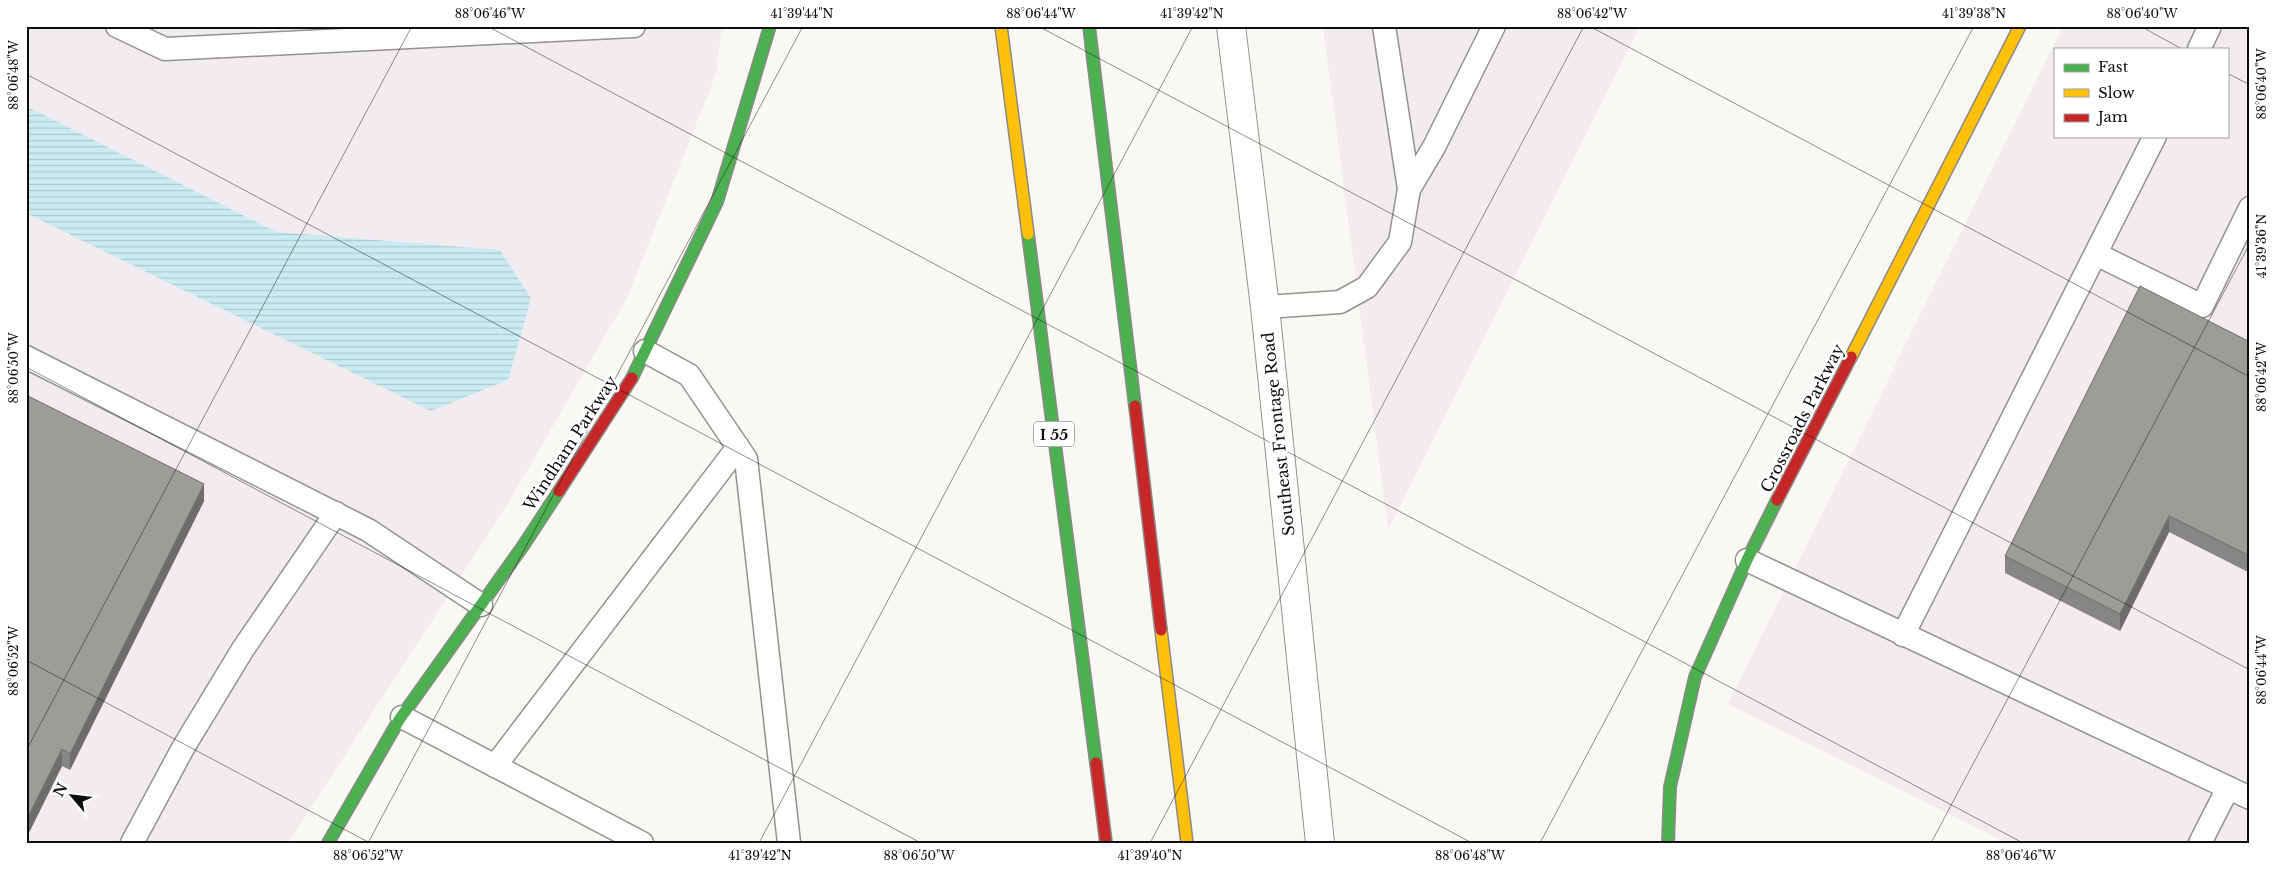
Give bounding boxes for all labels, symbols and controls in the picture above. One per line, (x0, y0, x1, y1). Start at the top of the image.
text: 88°06'46"W (455, 6, 526, 21)
text: 41°39'44"N (771, 6, 834, 21)
text: 88°06'44"W (1006, 6, 1077, 21)
text: 41°39'42"N (1160, 6, 1224, 21)
text: 88°06'42"W (1557, 6, 1628, 21)
text: 41°39'38"N (1942, 6, 2006, 21)
text: 88°06'40"W (2106, 6, 2178, 21)
text: 88°06'48"W (6, 39, 21, 110)
legend (2054, 48, 2228, 138)
text: 88°06'40"W (2254, 48, 2269, 120)
text: Fast (2098, 57, 2129, 76)
text: Slow (2098, 83, 2135, 102)
text: Jam (2096, 107, 2128, 126)
text: 41°39'36"N (2254, 214, 2269, 278)
street label: Southeast Frontage Road (1257, 331, 1299, 537)
text: 88°06'50"W (6, 332, 21, 404)
street label: Crossroads Parkway (1756, 340, 1849, 496)
text: 88°06'42"W (2254, 341, 2269, 412)
street label: Windham Parkway (518, 371, 622, 515)
road number: I 55 (1034, 422, 1074, 446)
text: 88°06'52"W (6, 625, 21, 696)
text: 88°06'44"W (2254, 634, 2269, 705)
north arrow (48, 772, 98, 822)
text: N (49, 780, 72, 800)
text: 88°06'52"W (333, 848, 404, 863)
text: 41°39'42"N (728, 848, 792, 863)
text: 88°06'50"W (883, 848, 955, 863)
text: 41°39'40"N (1118, 848, 1182, 863)
text: 88°06'48"W (1435, 848, 1506, 863)
text: 88°06'46"W (1986, 848, 2057, 863)

